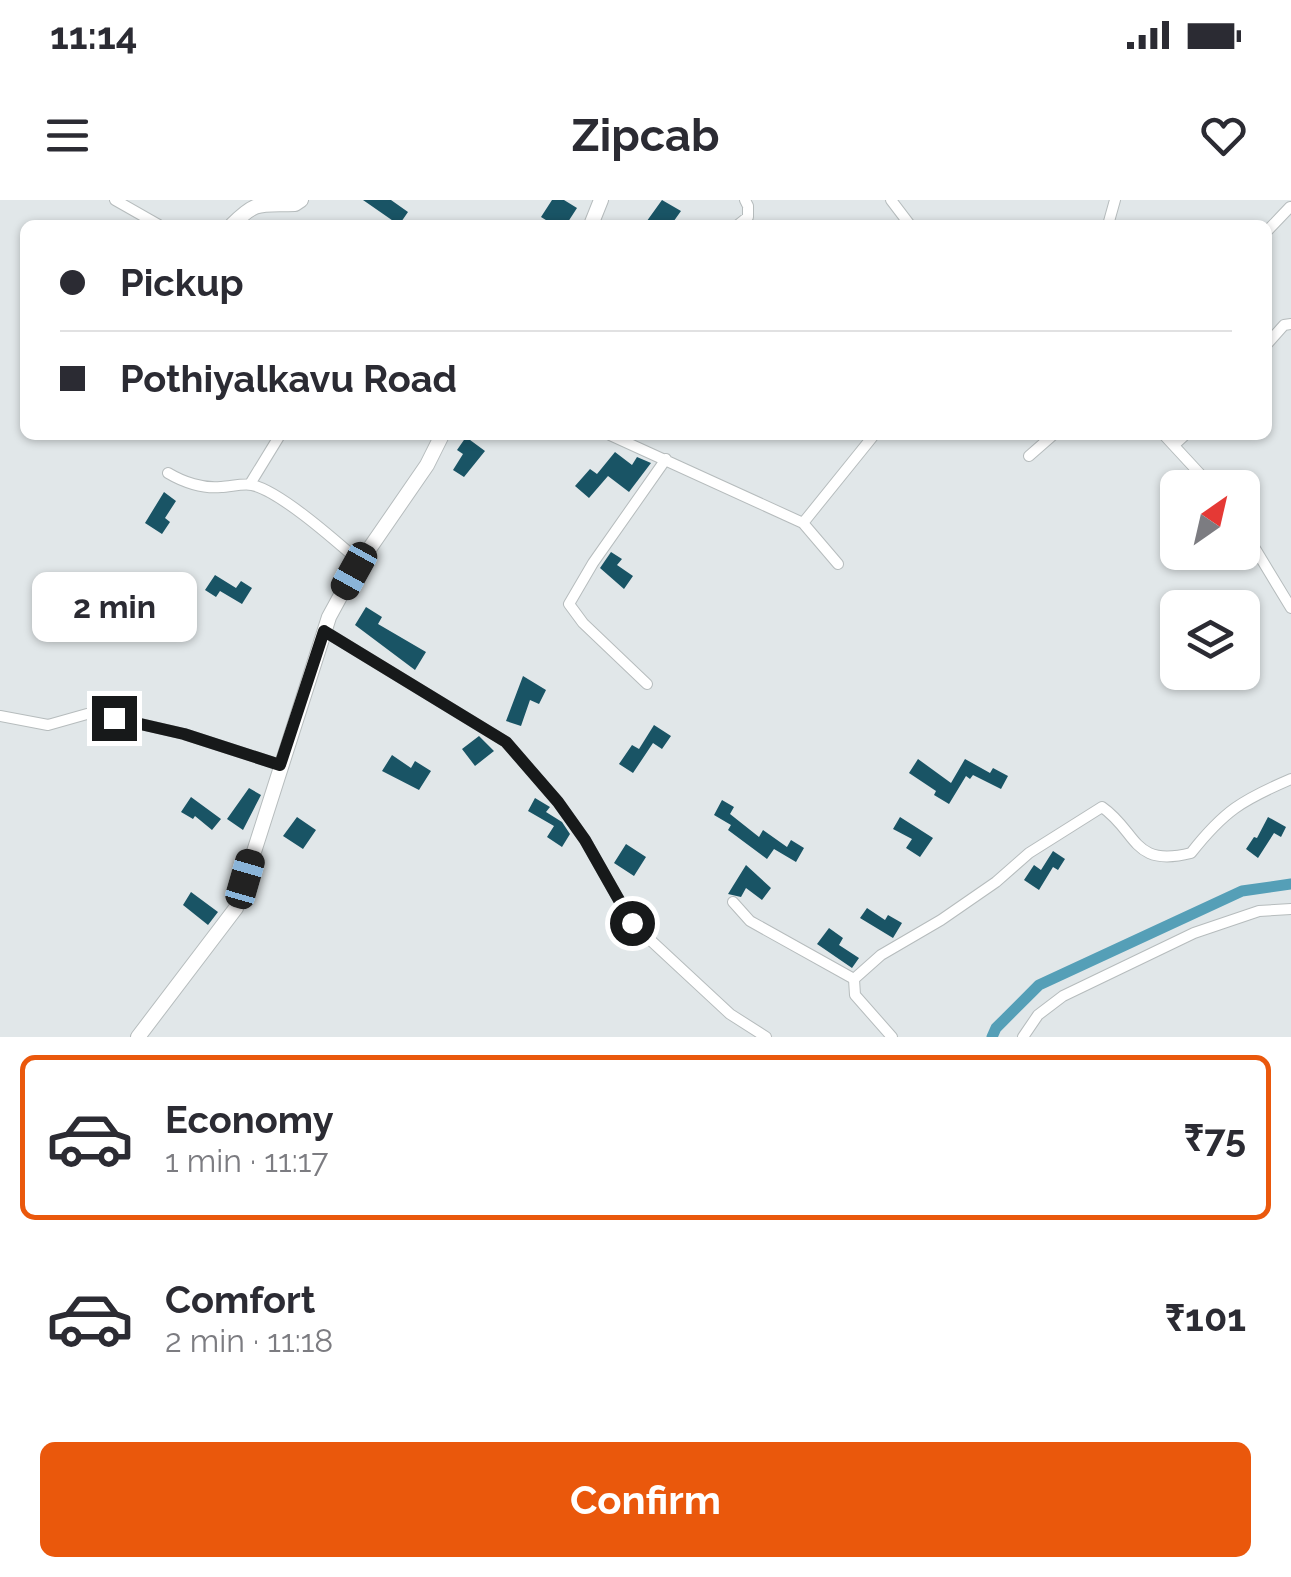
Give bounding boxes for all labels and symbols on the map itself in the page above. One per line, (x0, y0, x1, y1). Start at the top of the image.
north arrow (1160, 470, 1260, 570)
car (326, 537, 382, 605)
callout: 2 min (32, 573, 196, 643)
route end (92, 696, 137, 741)
car (222, 846, 268, 912)
route start (610, 901, 655, 946)

